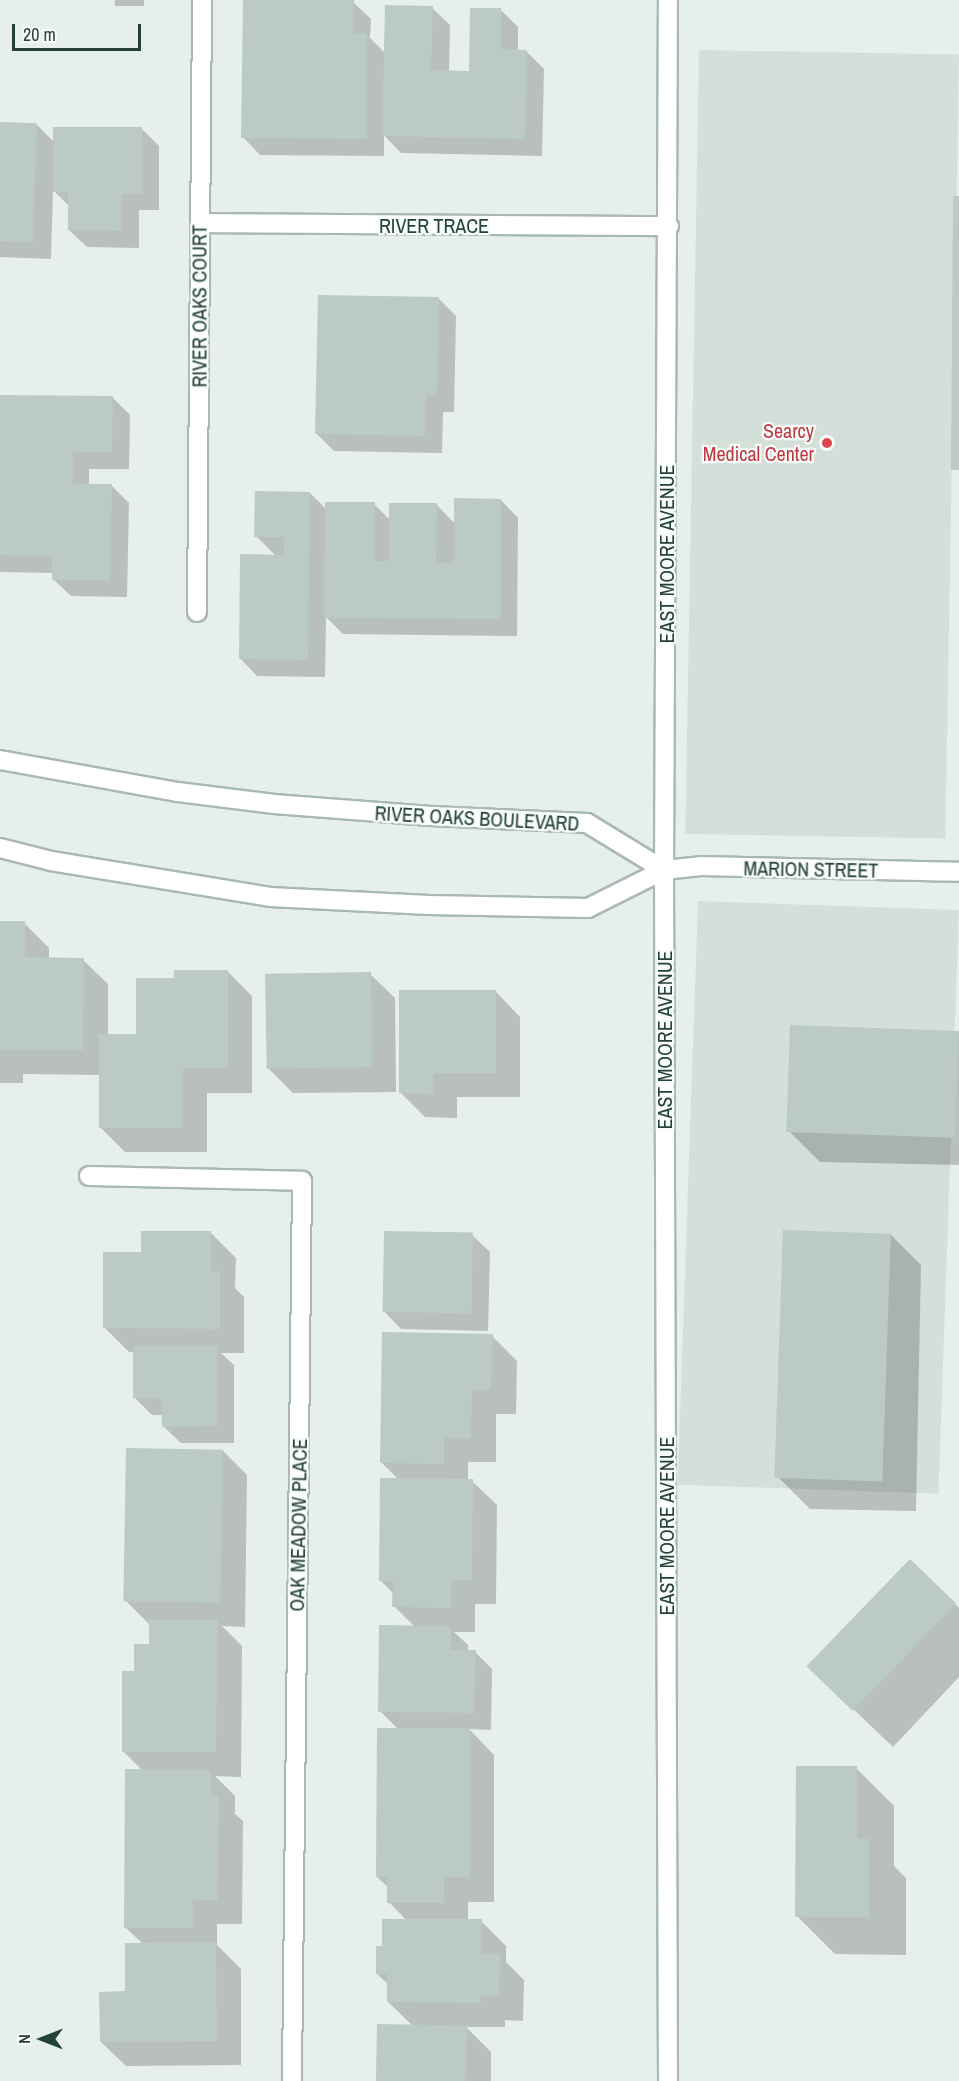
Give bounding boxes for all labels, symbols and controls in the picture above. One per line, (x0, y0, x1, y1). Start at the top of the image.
scale bar (15, 12, 144, 50)
text: 20 m (23, 22, 56, 47)
street label: RIVER TRACE (379, 213, 489, 237)
street label: RIVER OAKS COURT (187, 225, 211, 387)
place label: Searcy Medical Center (703, 419, 814, 466)
marker: Searcy Medical Center (818, 434, 836, 452)
street label: EAST MOORE AVENUE (654, 464, 678, 644)
street label: RIVER OAKS BOULEVARD (374, 801, 580, 835)
street label: MARION STREET (743, 856, 879, 882)
street label: EAST MOORE AVENUE (652, 950, 676, 1130)
street label: EAST MOORE AVENUE (654, 1436, 678, 1616)
street label: OAK MEADOW PLACE (284, 1438, 312, 1612)
north arrow (12, 2009, 72, 2069)
text: N (13, 2034, 35, 2044)

